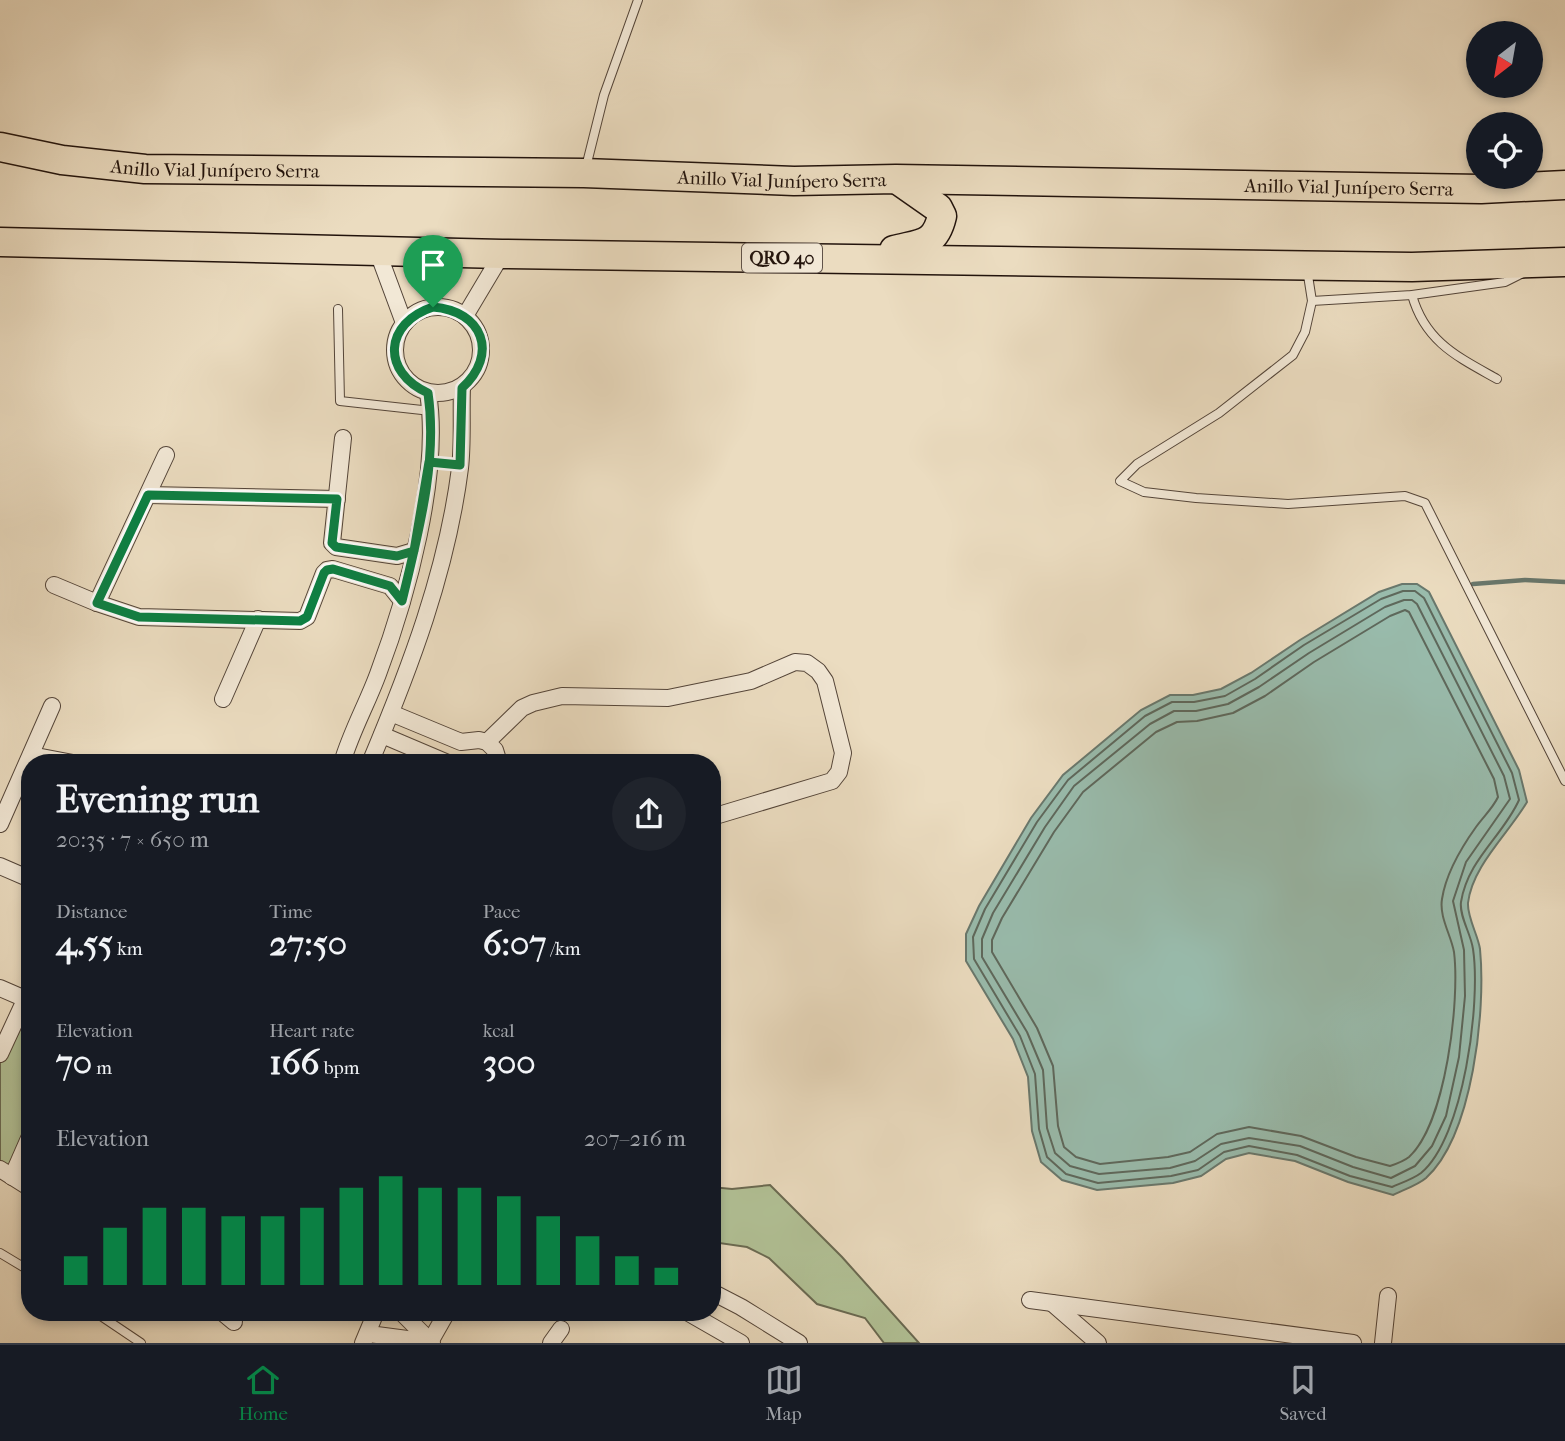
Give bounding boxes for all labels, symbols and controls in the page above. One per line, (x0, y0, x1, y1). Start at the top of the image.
north arrow (1466, 21, 1544, 98)
map controls (1466, 21, 1543, 189)
button: locate (1466, 112, 1543, 189)
street label: Anillo Vial Junípero Serra (109, 155, 320, 183)
street label: Anillo Vial Junípero Serra (676, 167, 887, 193)
street label: Anillo Vial Junípero Serra (1243, 175, 1454, 201)
pin (403, 235, 463, 307)
road number: QRO 40 (742, 244, 822, 272)
icon: arrive (414, 246, 452, 284)
text: Evening run (56, 777, 259, 822)
button: share (612, 777, 686, 851)
text: 20:35 · 7 × 650 m (56, 826, 209, 853)
text: Distance (56, 901, 127, 923)
text: Time (269, 901, 313, 923)
text: Pace (483, 901, 521, 923)
text: 4.55 (56, 923, 113, 964)
text: 27:50 (269, 923, 347, 964)
text: 6:07 (483, 923, 546, 964)
text: km (113, 938, 143, 960)
text: /km (546, 938, 581, 960)
text: Elevation (56, 1020, 133, 1042)
text: Heart rate (269, 1020, 354, 1042)
text: kcal (483, 1020, 515, 1042)
text: 70 (56, 1042, 92, 1083)
text: 166 (269, 1042, 320, 1083)
text: 300 (483, 1042, 536, 1083)
text: m (92, 1057, 112, 1079)
text: bpm (320, 1057, 360, 1079)
text: Elevation (56, 1125, 149, 1152)
text: 207–216 m (584, 1125, 686, 1152)
tab: Home (238, 1361, 288, 1425)
tab: Map (765, 1361, 803, 1425)
tab: Saved (1279, 1361, 1327, 1425)

